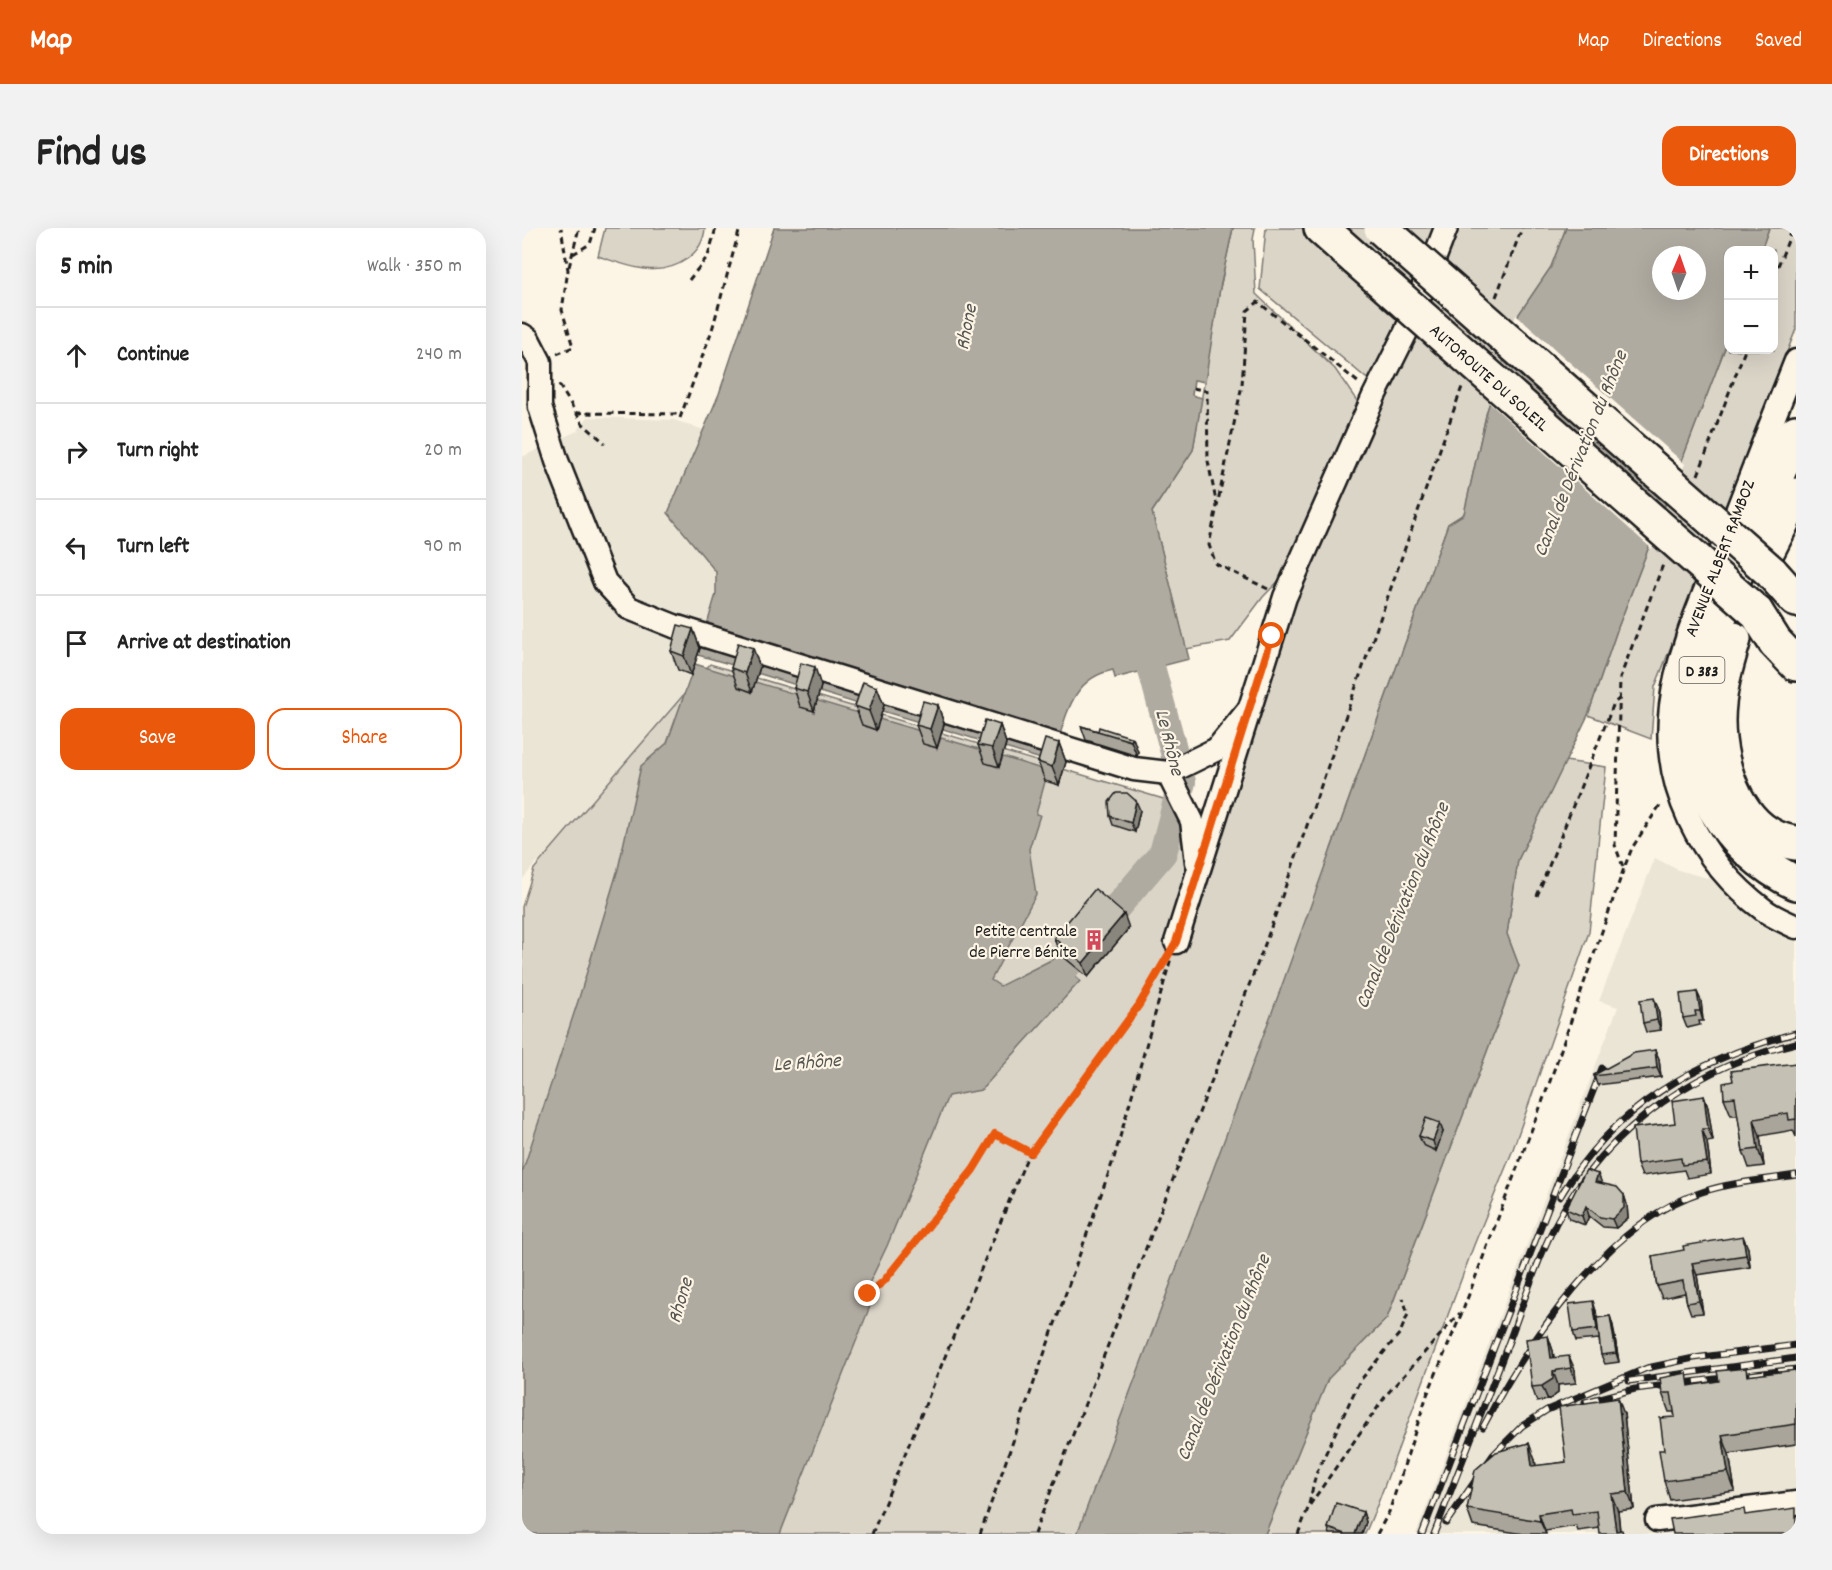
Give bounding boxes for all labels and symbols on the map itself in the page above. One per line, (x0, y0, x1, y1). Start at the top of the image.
north arrow (1652, 246, 1706, 300)
water label: Rhone (950, 301, 986, 353)
street label: AUTOROUTE DU SOLEIL (1423, 319, 1554, 439)
water label: Canal de Dérivation du Rhône (1528, 346, 1636, 561)
street label: AVENUE ALBERT RAMBOZ (1680, 477, 1763, 641)
route start (1258, 622, 1284, 648)
road number: D 383 (1680, 657, 1724, 683)
water label: Le Rhône (1146, 707, 1190, 780)
water label: Canal de Dérivation du Rhône (1350, 798, 1458, 1013)
place label: Petite centrale de Pierre Bénite (969, 920, 1077, 966)
building icon: Petite centrale de Pierre Bénite (1082, 928, 1106, 952)
water label: Le Rhône (773, 1048, 843, 1080)
water label: Canal de Dérivation du Rhône (1171, 1250, 1279, 1465)
water label: Rhone (662, 1274, 702, 1327)
route end (854, 1280, 880, 1306)

